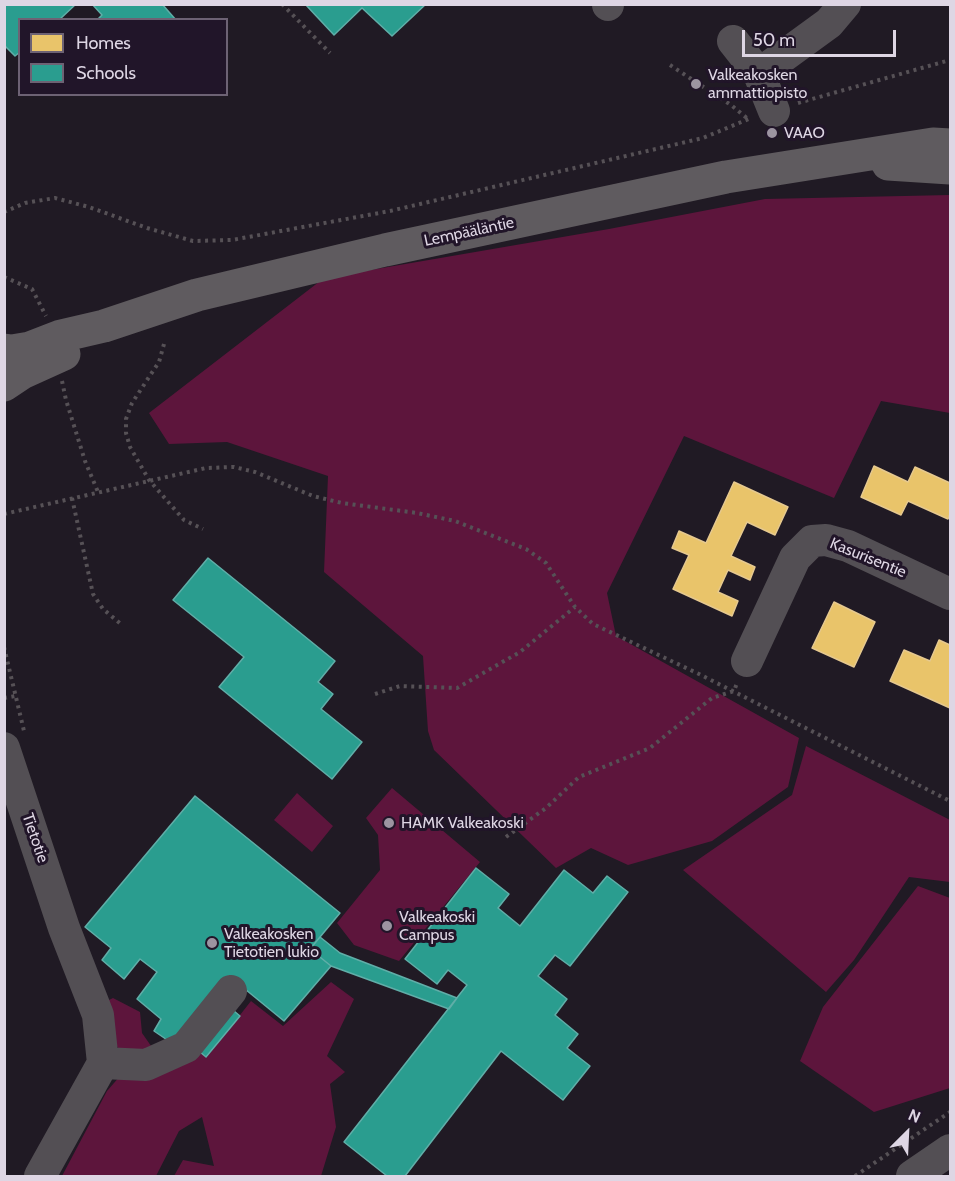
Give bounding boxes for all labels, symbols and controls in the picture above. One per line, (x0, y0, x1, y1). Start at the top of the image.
legend (18, 18, 228, 96)
scale bar (745, 18, 900, 56)
text: 50 m (753, 29, 795, 51)
text: Homes (76, 32, 131, 54)
text: Schools (76, 62, 136, 84)
place label: Valkeakosken ammattiopisto (708, 65, 807, 103)
marker: Valkeakosken ammattiopisto (689, 77, 703, 91)
place label: VAAO (784, 123, 825, 143)
marker: VAAO (765, 126, 779, 140)
street label: Lempääläntie (422, 213, 516, 251)
street label: Kasurisentie (827, 534, 909, 582)
street label: Tietotie (18, 811, 52, 865)
place label: HAMK Valkeakoski (401, 813, 524, 833)
marker: HAMK Valkeakoski (382, 816, 396, 830)
place label: Valkeakoski Campus (399, 907, 475, 945)
marker: Valkeakoski Campus (380, 919, 394, 933)
place label: Valkeakosken Tietotien lukio (224, 924, 319, 962)
marker: Valkeakosken Tietotien lukio (205, 936, 219, 950)
north arrow (877, 1103, 937, 1163)
text: N (905, 1105, 924, 1127)

